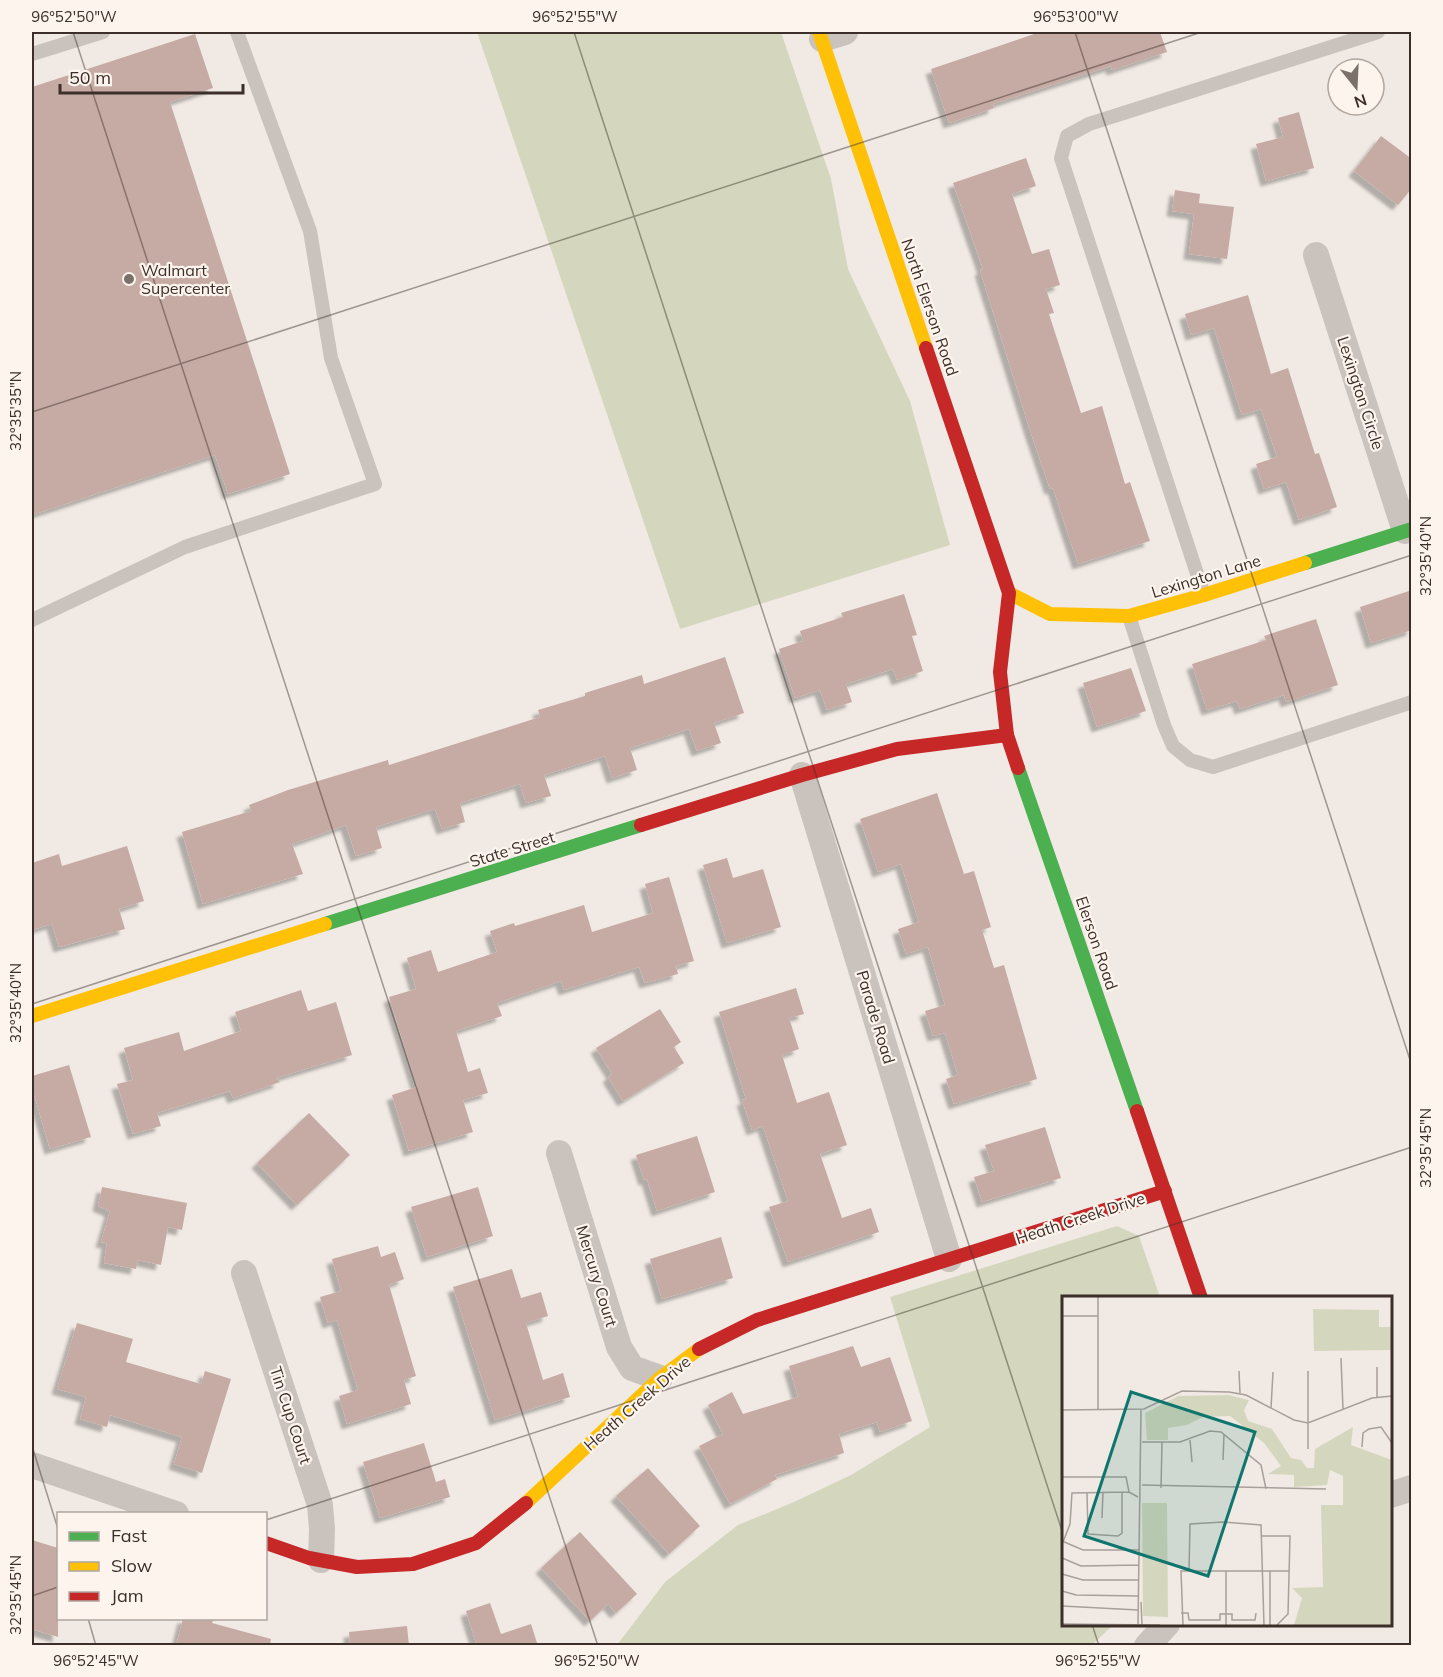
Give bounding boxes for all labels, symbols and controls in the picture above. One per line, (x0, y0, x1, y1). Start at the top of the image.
text: 96°52'50"W (31, 7, 117, 26)
text: 96°52'55"W (532, 7, 618, 26)
text: 96°53'00"W (1033, 7, 1119, 26)
scale bar (60, 57, 243, 95)
north arrow (1326, 57, 1386, 117)
text: 50 m (69, 66, 111, 89)
text: N (1352, 90, 1369, 113)
street label: North Elerson Road (897, 236, 963, 378)
place label: Walmart Supercenter (141, 260, 230, 298)
marker: Walmart Supercenter (122, 272, 136, 286)
street label: Lexington Circle (1333, 334, 1389, 452)
text: 32°35'35"N (6, 371, 25, 451)
text: 32°35'40"N (1416, 516, 1435, 596)
street label: Lexington Lane (1149, 550, 1263, 602)
street label: State Street (467, 826, 557, 871)
street label: Elerson Road (1072, 894, 1122, 992)
text: 32°35'40"N (6, 963, 25, 1043)
street label: Parade Road (852, 968, 900, 1066)
text: 32°35'45"N (1416, 1108, 1435, 1188)
street label: Heath Creek Drive (1013, 1188, 1147, 1248)
street label: Mercury Court (572, 1223, 622, 1329)
inset map (1062, 1296, 1392, 1626)
street label: Heath Creek Drive (580, 1351, 694, 1455)
street label: Tin Cup Court (266, 1364, 316, 1467)
legend (57, 1512, 267, 1620)
text: Fast (111, 1524, 147, 1547)
text: Slow (111, 1554, 153, 1577)
text: 32°35'45"N (6, 1555, 25, 1635)
text: Jam (111, 1584, 144, 1607)
text: 96°52'45"W (53, 1651, 139, 1670)
text: 96°52'50"W (554, 1651, 640, 1670)
text: 96°52'55"W (1055, 1651, 1141, 1670)

